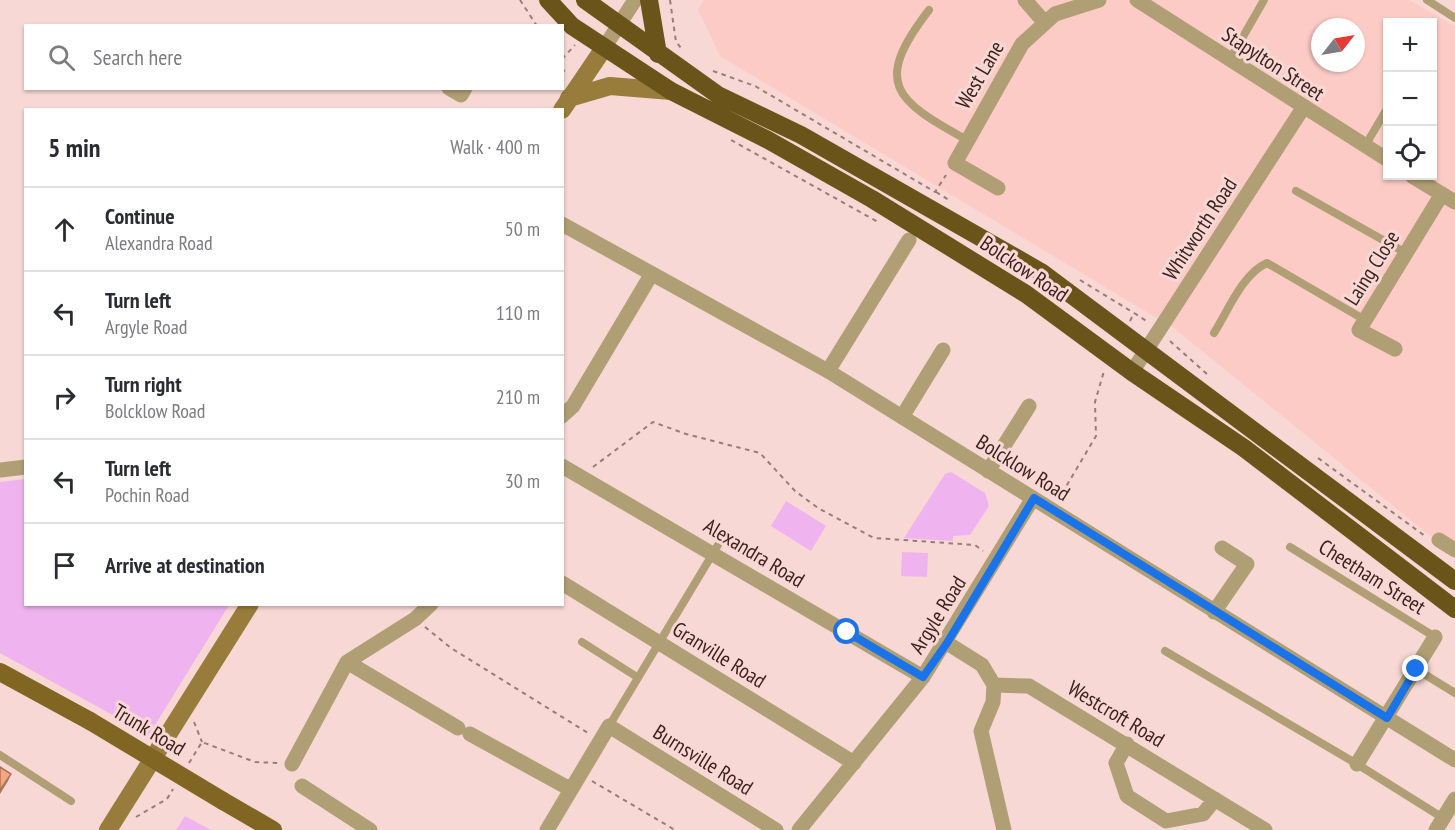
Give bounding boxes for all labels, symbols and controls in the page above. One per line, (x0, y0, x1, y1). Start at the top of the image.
north arrow (1311, 18, 1365, 72)
map controls (1383, 18, 1437, 180)
button: + (1383, 18, 1437, 72)
street label: Stapylton Street (1217, 20, 1330, 107)
search box (24, 24, 564, 90)
street label: West Lane (949, 36, 1010, 114)
icon: search (45, 41, 78, 74)
text: Search here (93, 43, 182, 71)
button: − (1383, 72, 1437, 126)
button: locate (1383, 126, 1437, 180)
text: 5 min (48, 131, 101, 164)
text: Walk · 400 m (450, 134, 540, 160)
street label: Whitworth Road (1157, 173, 1243, 285)
text: Continue (105, 202, 175, 230)
icon: ahead (48, 213, 81, 246)
text: 50 m (505, 216, 540, 242)
street label: Laing Close (1338, 225, 1405, 310)
street label: Bolckow Road (975, 229, 1073, 308)
text: Alexandra Road (105, 230, 213, 256)
text: Turn left (105, 286, 171, 314)
icon: left (48, 297, 81, 330)
text: 110 m (496, 300, 540, 326)
text: Argyle Road (105, 314, 187, 340)
text: Turn right (105, 370, 182, 398)
icon: right (48, 381, 81, 414)
text: 210 m (496, 384, 540, 410)
text: Bolcklow Road (105, 398, 206, 424)
street label: Bolcklow Road (971, 428, 1075, 507)
text: Turn left (105, 454, 171, 482)
icon: left (48, 465, 81, 498)
text: 30 m (505, 468, 540, 494)
text: Pochin Road (105, 482, 189, 508)
street label: Alexandra Road (699, 512, 810, 593)
street label: Cheetham Street (1314, 533, 1431, 620)
icon: arrive (48, 549, 81, 582)
text: Arrive at destination (105, 551, 265, 579)
street label: Argyle Road (903, 571, 972, 659)
street label: Granville Road (668, 615, 771, 694)
route start (833, 618, 859, 644)
route end (1402, 655, 1428, 681)
street label: Westcroft Road (1063, 674, 1170, 753)
street label: Trunk Road (108, 697, 190, 762)
street label: Burnsville Road (648, 718, 758, 801)

